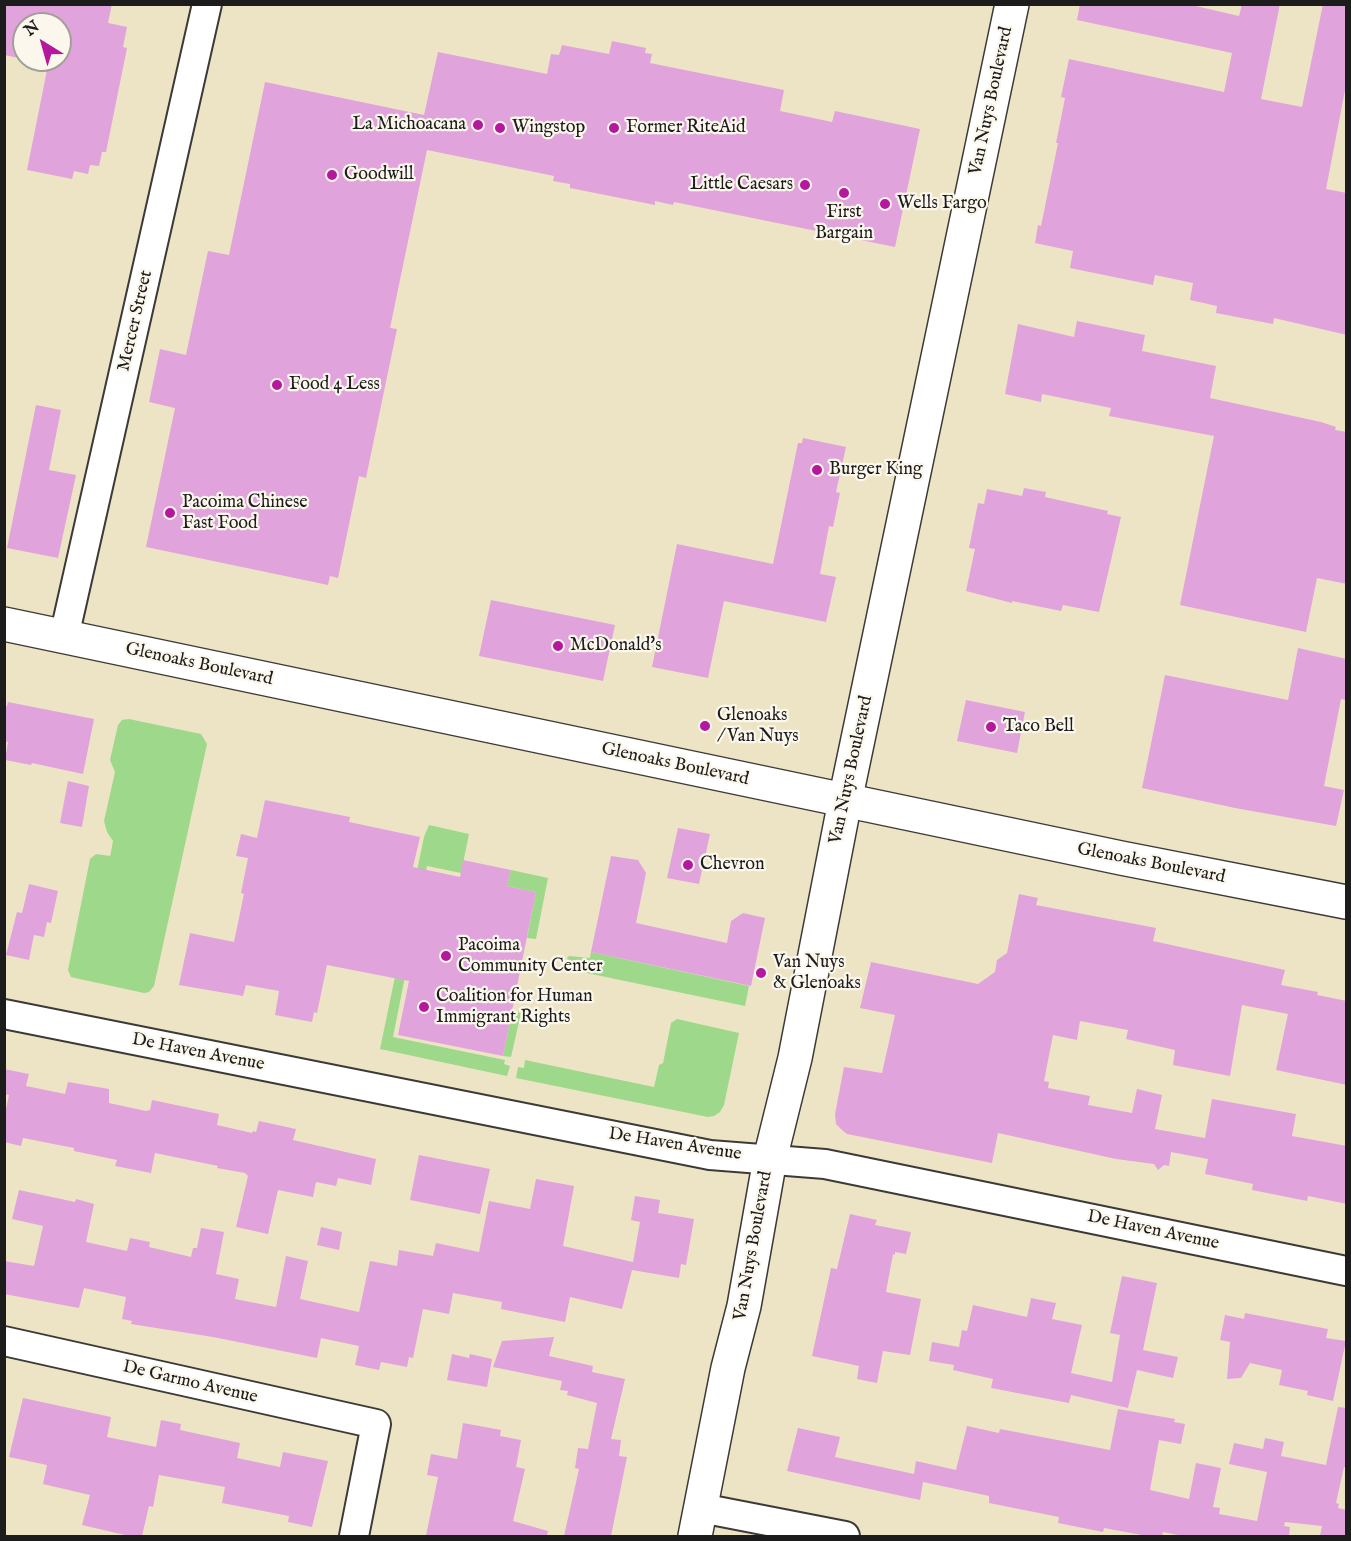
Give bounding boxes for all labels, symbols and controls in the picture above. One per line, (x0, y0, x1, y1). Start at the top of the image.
north arrow (12, 12, 72, 72)
text: N (21, 17, 44, 41)
street label: Van Nuys Boulevard (966, 25, 1018, 177)
place label: La Michoacana (352, 114, 466, 136)
place label: Wingstop (512, 117, 585, 139)
place label: Former RiteAid (626, 117, 745, 139)
marker: La Michoacana (471, 118, 485, 132)
marker: Wingstop (493, 121, 507, 135)
marker: Former RiteAid (607, 121, 621, 135)
place label: Goodwill (344, 164, 414, 186)
marker: Goodwill (325, 168, 339, 182)
place label: Little Caesars (690, 174, 793, 196)
marker: Little Caesars (798, 178, 812, 192)
marker: First Bargain (837, 186, 851, 200)
place label: Wells Fargo (897, 193, 987, 215)
marker: Wells Fargo (878, 197, 892, 211)
place label: First Bargain (815, 202, 873, 244)
street label: Mercer Street (114, 268, 158, 374)
place label: Food 4 Less (289, 374, 380, 396)
marker: Food 4 Less (270, 378, 284, 392)
place label: Burger King (829, 459, 923, 481)
marker: Burger King (810, 463, 824, 477)
place label: Pacoima Chinese Fast Food (182, 492, 308, 534)
marker: Pacoima Chinese Fast Food (163, 506, 177, 520)
place label: McDonald's (570, 635, 662, 657)
street label: Glenoaks Boulevard (123, 639, 275, 691)
marker: McDonald's (551, 639, 565, 653)
street label: Van Nuys Boulevard (826, 694, 878, 846)
place label: Glenoaks / Van Nuys (717, 705, 799, 748)
place label: Taco Bell (1003, 716, 1074, 738)
marker: Glenoaks / Van Nuys (698, 719, 712, 733)
marker: Taco Bell (984, 720, 998, 734)
street label: Glenoaks Boulevard (599, 739, 751, 791)
street label: Glenoaks Boulevard (1075, 839, 1227, 889)
place label: Chevron (700, 854, 764, 876)
marker: Chevron (681, 858, 695, 872)
place label: Pacoima Community Center (458, 935, 603, 978)
marker: Pacoima Community Center (439, 949, 453, 963)
place label: Van Nuys & Glenoaks (773, 952, 861, 994)
marker: Van Nuys & Glenoaks (754, 966, 768, 980)
place label: Coalition for Human Immigrant Rights (436, 986, 593, 1028)
marker: Coalition for Human Immigrant Rights (417, 1000, 431, 1014)
street label: De Haven Avenue (130, 1030, 266, 1076)
street label: De Haven Avenue (607, 1124, 743, 1166)
street label: Van Nuys Boulevard (730, 1170, 778, 1322)
street label: De Haven Avenue (1085, 1206, 1221, 1256)
street label: De Garmo Avenue (120, 1357, 260, 1409)

